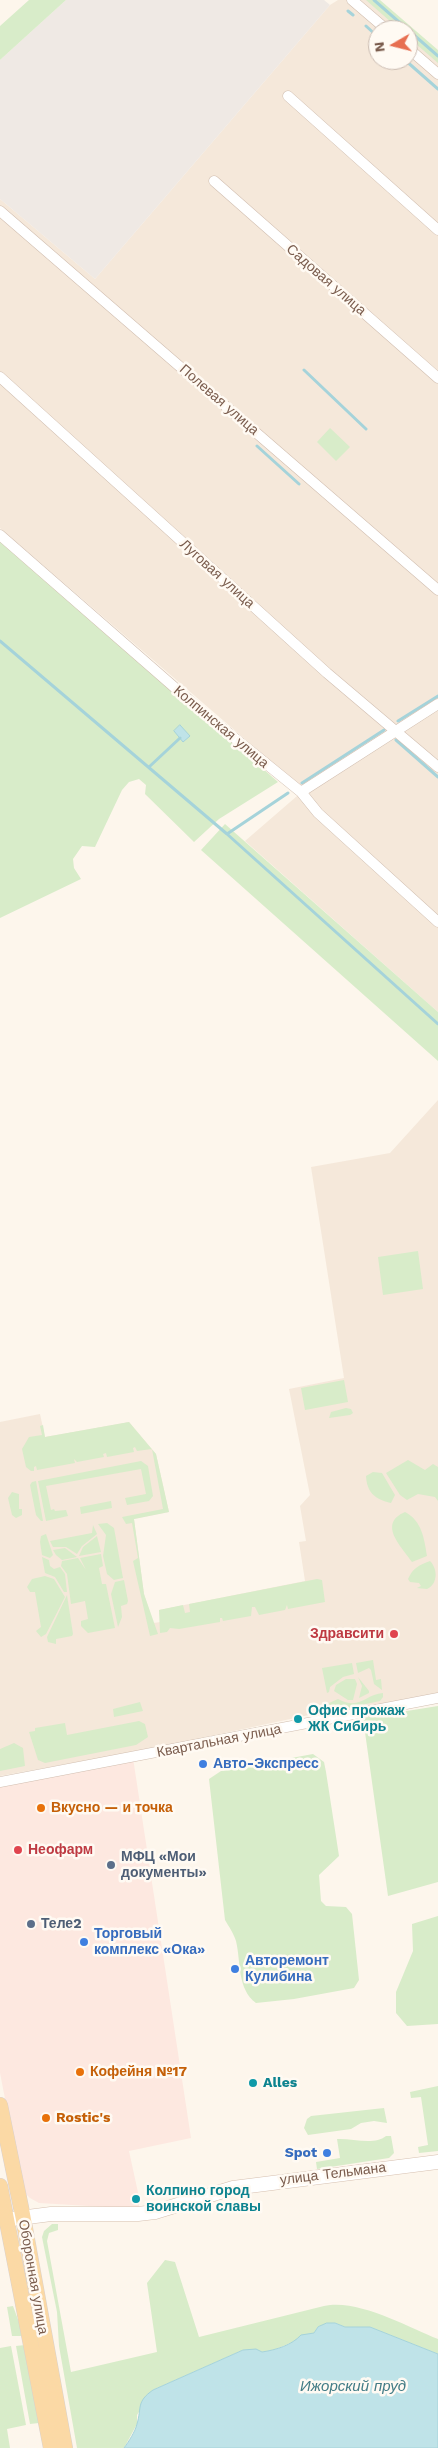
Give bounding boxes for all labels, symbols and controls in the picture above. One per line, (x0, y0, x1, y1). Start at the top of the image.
north arrow (368, 20, 418, 70)
text: N (370, 41, 388, 53)
street label: Садовая улица (283, 241, 369, 319)
street label: Полевая улица (176, 361, 262, 439)
street label: Луговая улица (176, 536, 258, 612)
street label: Колпинская улица (170, 682, 272, 772)
place label: Здравсити (310, 1626, 384, 1642)
marker: Здравсити (388, 1628, 400, 1640)
place label: Офис прожаж ЖК Сибирь (308, 1703, 405, 1735)
marker: Офис прожаж ЖК Сибирь (292, 1713, 304, 1725)
street label: Квартальная улица (155, 1721, 283, 1761)
place label: Авто-Экспресс (213, 1756, 319, 1772)
marker: Авто-Экспресс (197, 1758, 209, 1770)
place label: Вкусно — и точка (51, 1800, 173, 1816)
marker: Вкусно — и точка (35, 1802, 47, 1814)
place label: Неофарм (28, 1842, 93, 1858)
marker: Неофарм (12, 1844, 24, 1856)
place label: МФЦ «Мои документы» (121, 1849, 207, 1881)
marker: МФЦ «Мои документы» (105, 1859, 117, 1871)
place label: Теле2 (41, 1916, 81, 1932)
marker: Теле2 (25, 1918, 37, 1930)
place label: Торговый комплекс «Ока» (94, 1926, 205, 1958)
marker: Торговый комплекс «Ока» (78, 1936, 90, 1948)
place label: Авторемонт Кулибина (245, 1953, 329, 1985)
marker: Авторемонт Кулибина (229, 1963, 241, 1975)
place label: Кофейня №17 (90, 2064, 187, 2080)
marker: Кофейня №17 (74, 2066, 86, 2078)
place label: Alles (263, 2075, 297, 2091)
marker: Alles (247, 2077, 259, 2089)
place label: Rostic's (56, 2110, 110, 2126)
marker: Rostic's (40, 2112, 52, 2124)
place label: Spot (285, 2145, 317, 2161)
marker: Spot (321, 2147, 333, 2159)
street label: улица Тельмана (279, 2159, 387, 2189)
place label: Колпино город воинской славы (146, 2183, 261, 2216)
marker: Колпино город воинской славы (130, 2193, 142, 2205)
street label: Оборонная улица (15, 2218, 51, 2336)
water label: Ижорский пруд (300, 2378, 406, 2396)

